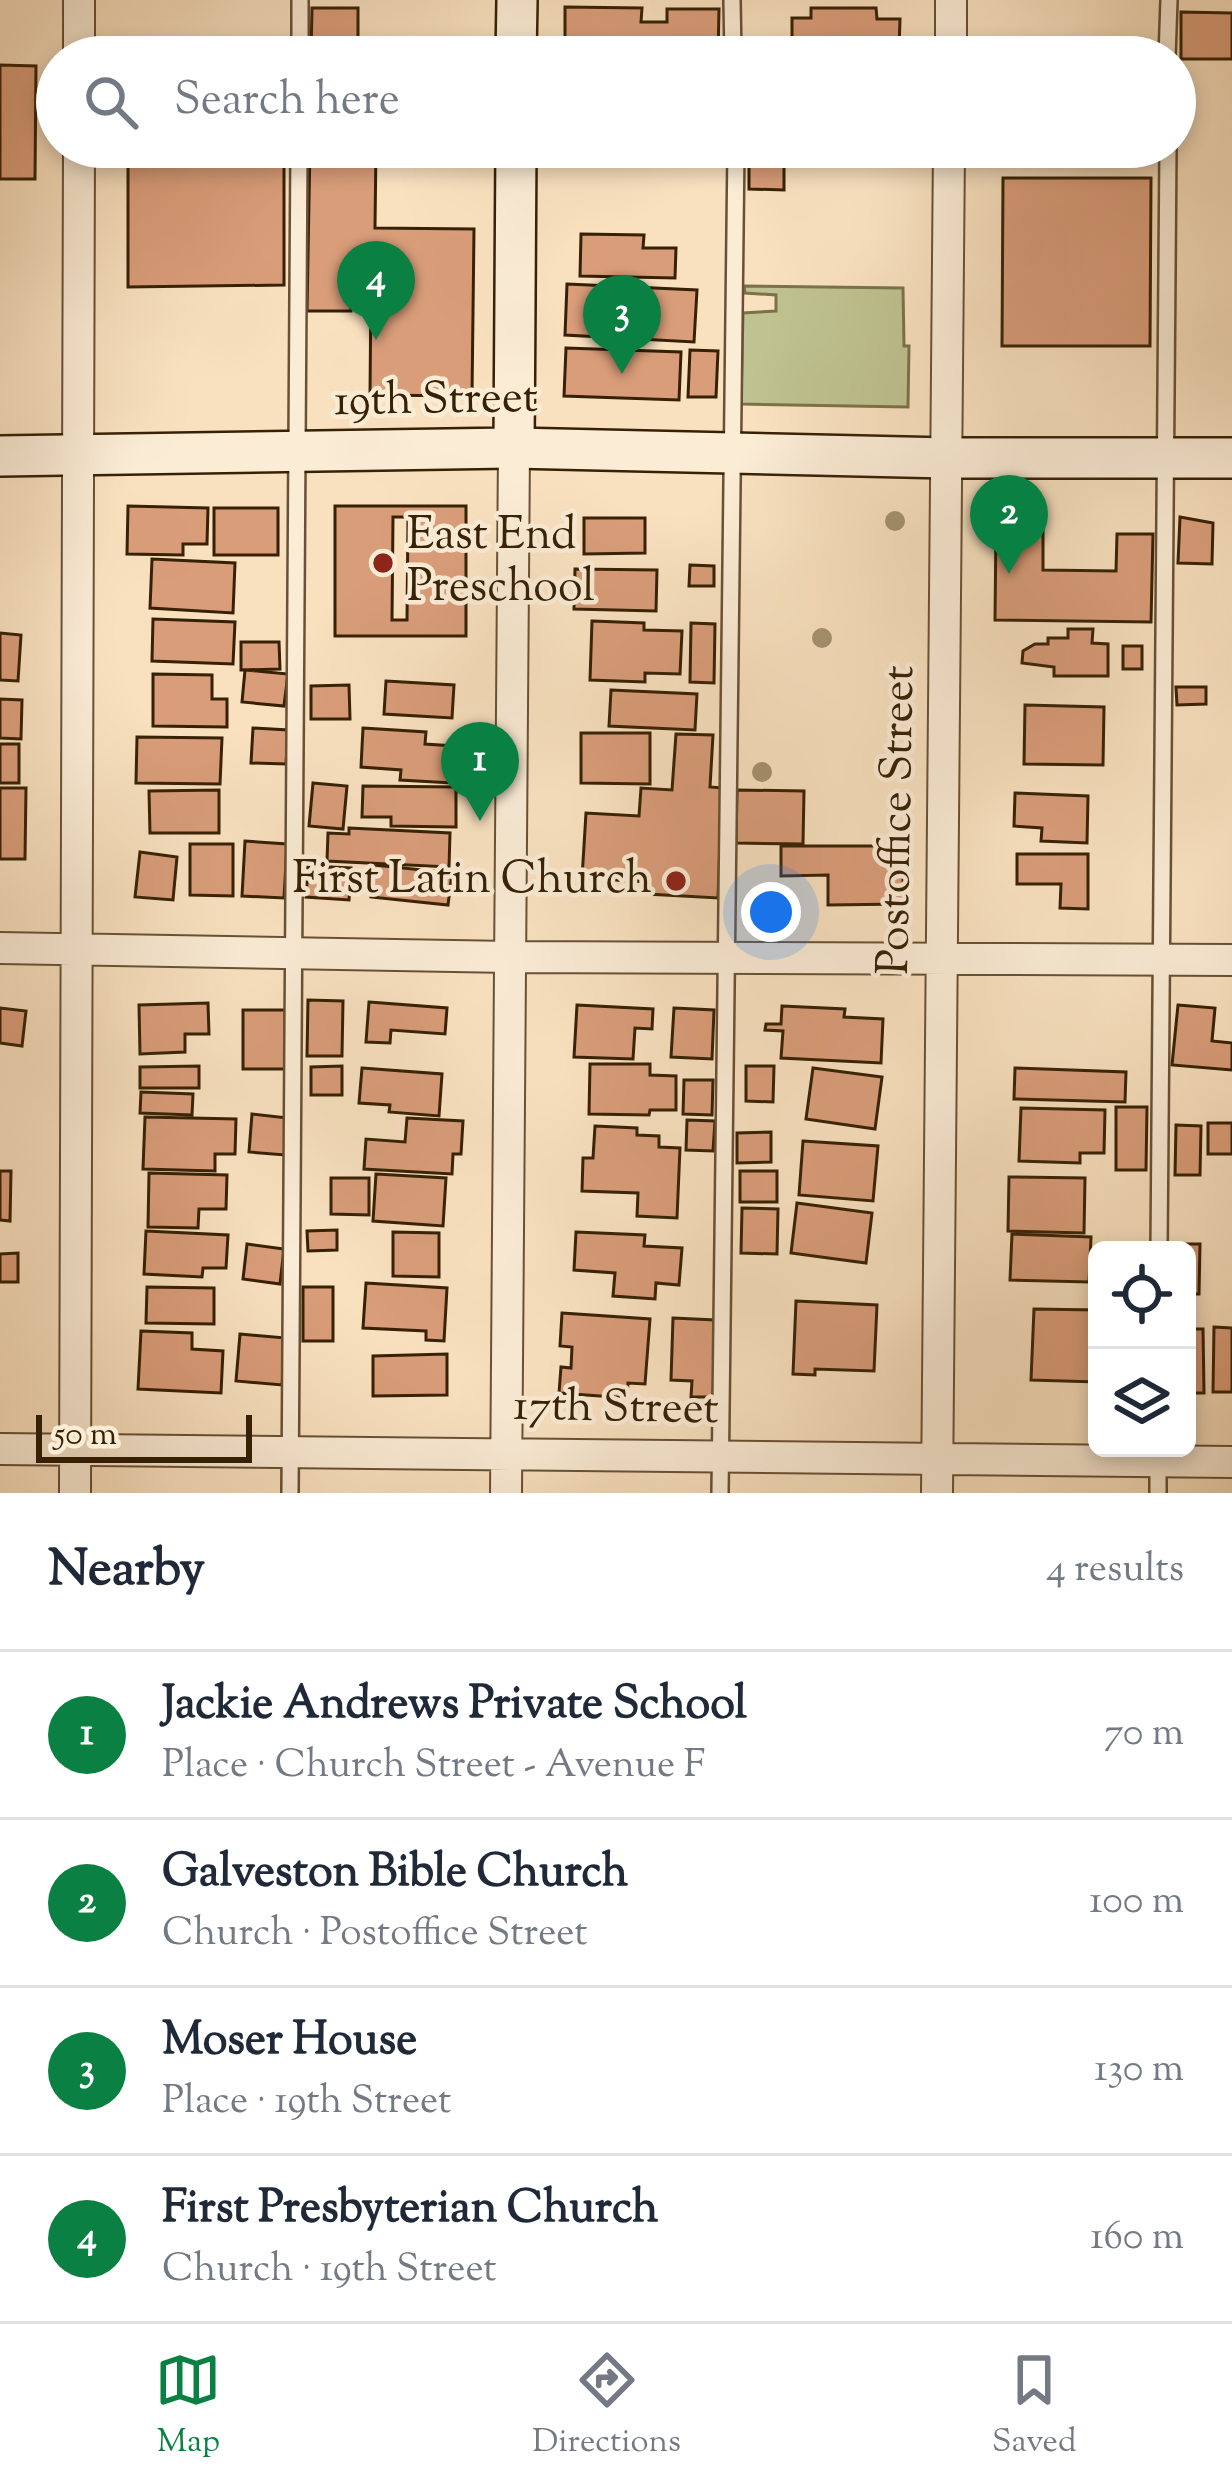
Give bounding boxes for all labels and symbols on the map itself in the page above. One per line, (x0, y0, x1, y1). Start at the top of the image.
pin: 4 (337, 241, 415, 340)
pin: 3 (583, 275, 661, 374)
street label: 19th Street (333, 368, 539, 436)
pin: 2 (970, 475, 1048, 574)
place label: East End Preschool (407, 505, 595, 622)
marker: East End Preschool (370, 550, 396, 576)
street label: Postoffice Street (864, 665, 934, 975)
pin: 1 (441, 722, 519, 821)
place label: First Latin Church (292, 849, 652, 914)
marker: First Latin Church (663, 868, 689, 894)
your location (741, 882, 801, 942)
street label: 17th Street (513, 1376, 719, 1444)
scale bar (36, 1409, 252, 1462)

